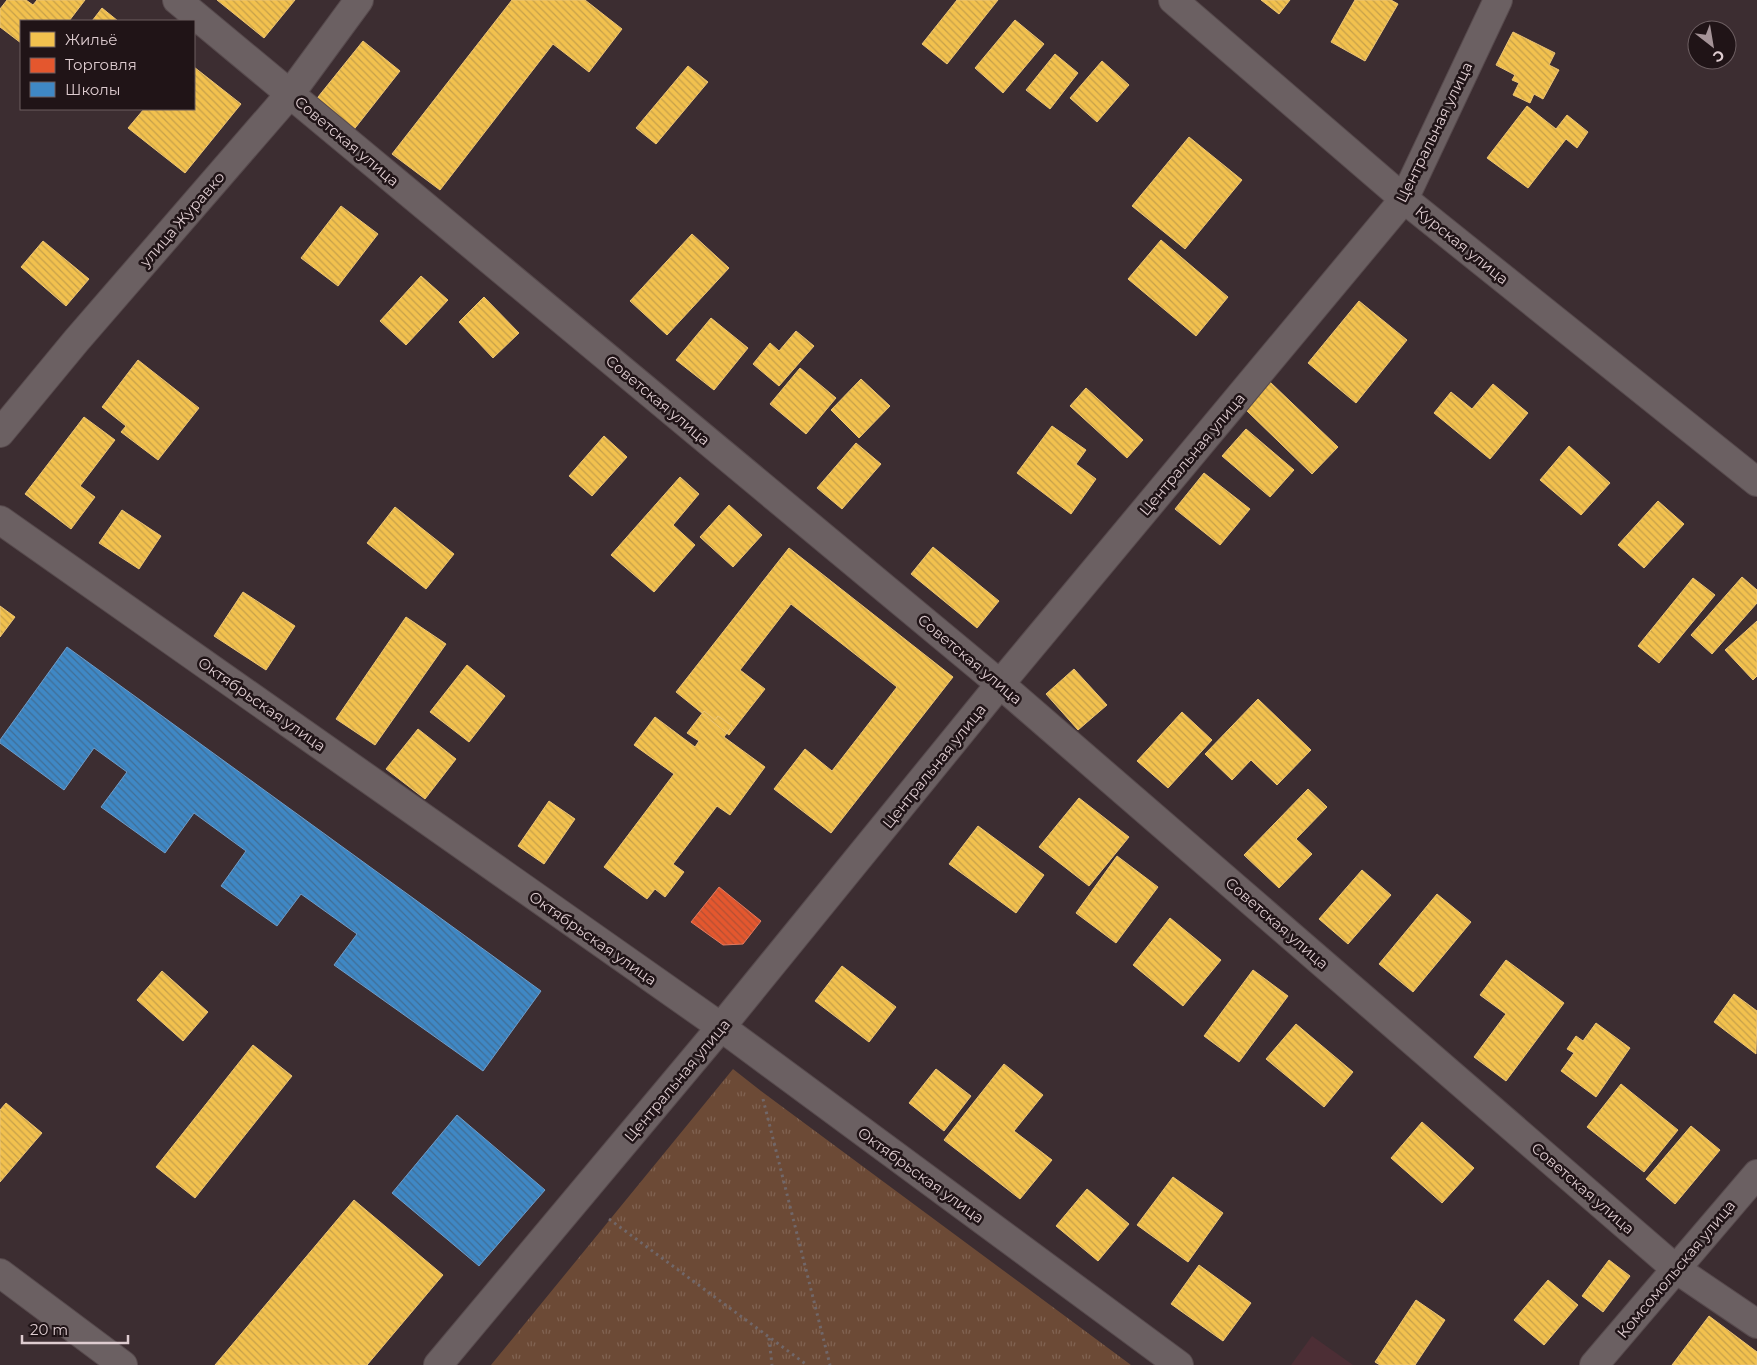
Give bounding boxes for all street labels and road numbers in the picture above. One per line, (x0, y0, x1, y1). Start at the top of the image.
street label: Центральная улица (1392, 58, 1476, 206)
street label: Советская улица (291, 92, 403, 190)
street label: улица Журавко (135, 167, 229, 271)
street label: Курская улица (1412, 202, 1512, 288)
street label: Советская улица (602, 351, 714, 449)
street label: Центральная улица (1135, 389, 1249, 519)
street label: Советская улица (914, 610, 1026, 708)
street label: Октябрьская улица (194, 653, 330, 755)
street label: Центральная улица (878, 700, 990, 832)
street label: Советская улица (1222, 873, 1332, 973)
street label: Октябрьская улица (525, 887, 661, 989)
street label: Центральная улица (620, 1015, 734, 1145)
street label: Октябрьская улица (854, 1123, 988, 1227)
street label: Советская улица (1528, 1138, 1638, 1238)
street label: Комсомольская улица (1613, 1196, 1739, 1342)

